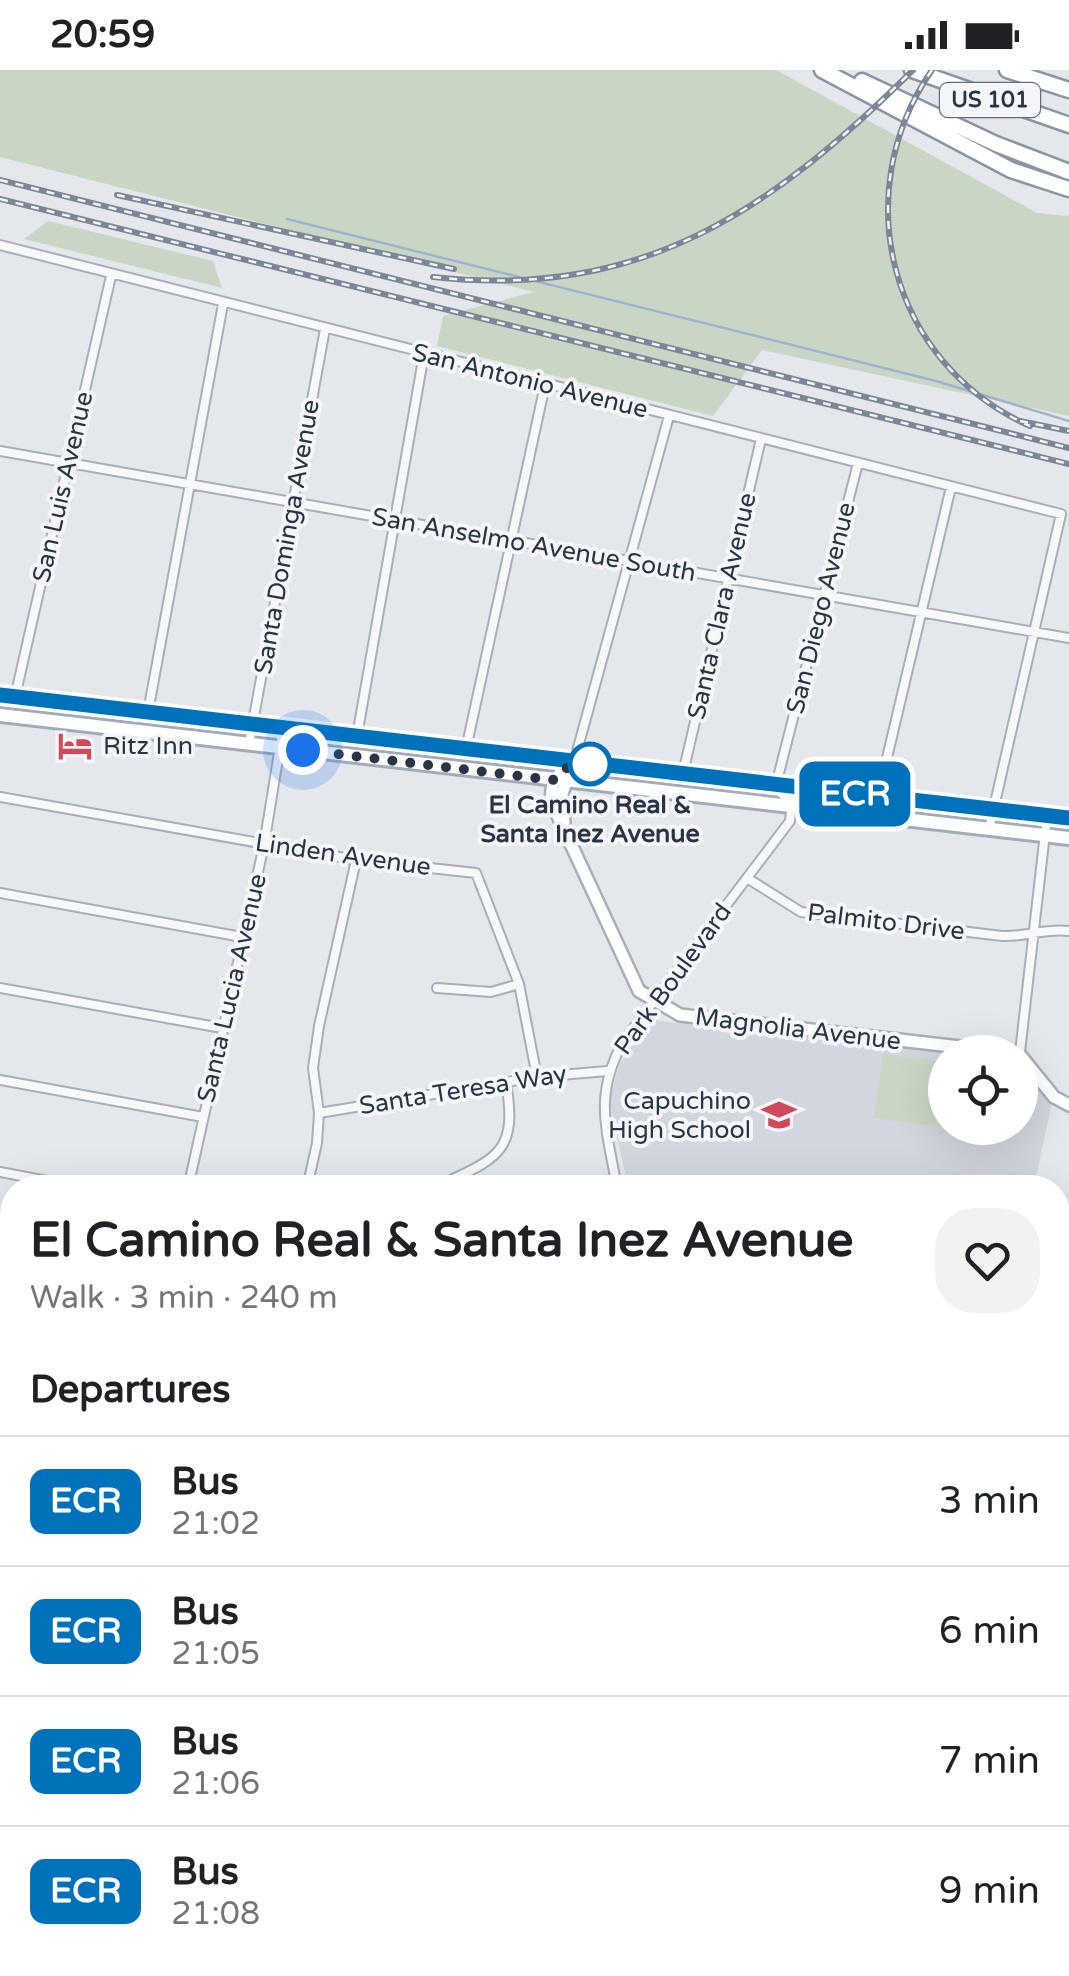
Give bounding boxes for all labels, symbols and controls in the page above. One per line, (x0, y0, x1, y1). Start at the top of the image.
text: 20:59 (50, 12, 155, 58)
road number: US 101 (940, 83, 1040, 117)
street label: San Antonio Avenue (409, 337, 651, 425)
street label: San Luis Avenue (26, 389, 100, 585)
street label: Santa Dominga Avenue (248, 397, 326, 677)
street label: Santa Clara Avenue (681, 490, 763, 722)
street label: San Diego Avenue (780, 499, 862, 717)
street label: San Anselmo Avenue South (370, 502, 698, 588)
your location (278, 725, 328, 775)
hotel icon: Ritz Inn (56, 727, 94, 765)
place label: Ritz Inn (103, 731, 193, 761)
marker: El Camino Real & Santa Inez Avenue (569, 743, 611, 785)
line badge: ECR (798, 762, 912, 826)
text: ECR (819, 773, 891, 815)
place label: El Camino Real & Santa Inez Avenue (480, 790, 700, 849)
street label: Linden Avenue (253, 828, 433, 882)
street label: Santa Lucia Avenue (191, 871, 273, 1105)
street label: Park Boulevard (608, 897, 738, 1061)
street label: Palmito Drive (806, 897, 966, 947)
street label: Magnolia Avenue (693, 1002, 903, 1056)
map controls (928, 1035, 1038, 1145)
button: locate (928, 1035, 1038, 1145)
street label: Santa Teresa Way (357, 1059, 569, 1121)
place label: Capuchino High School (608, 1086, 751, 1145)
school or university icon: Capuchino High School (760, 1096, 798, 1134)
button: heart (935, 1208, 1040, 1313)
text: El Camino Real & Santa Inez Avenue (30, 1212, 853, 1270)
text: Walk · 3 min · 240 m (30, 1279, 338, 1317)
text: Departures (30, 1367, 231, 1413)
text: Bus (171, 1459, 239, 1505)
text: 3 min (939, 1478, 1040, 1524)
text: ECR (50, 1480, 121, 1522)
text: 21:02 (171, 1505, 260, 1543)
text: Bus (171, 1589, 239, 1635)
text: 6 min (939, 1608, 1040, 1654)
text: ECR (50, 1610, 121, 1652)
text: 21:05 (171, 1635, 260, 1673)
text: Bus (171, 1719, 239, 1765)
text: 7 min (939, 1738, 1040, 1784)
text: ECR (50, 1740, 121, 1782)
text: 21:06 (171, 1765, 260, 1803)
text: Bus (171, 1849, 239, 1895)
text: 9 min (939, 1868, 1040, 1914)
text: ECR (50, 1870, 121, 1912)
text: 21:08 (171, 1895, 260, 1933)

